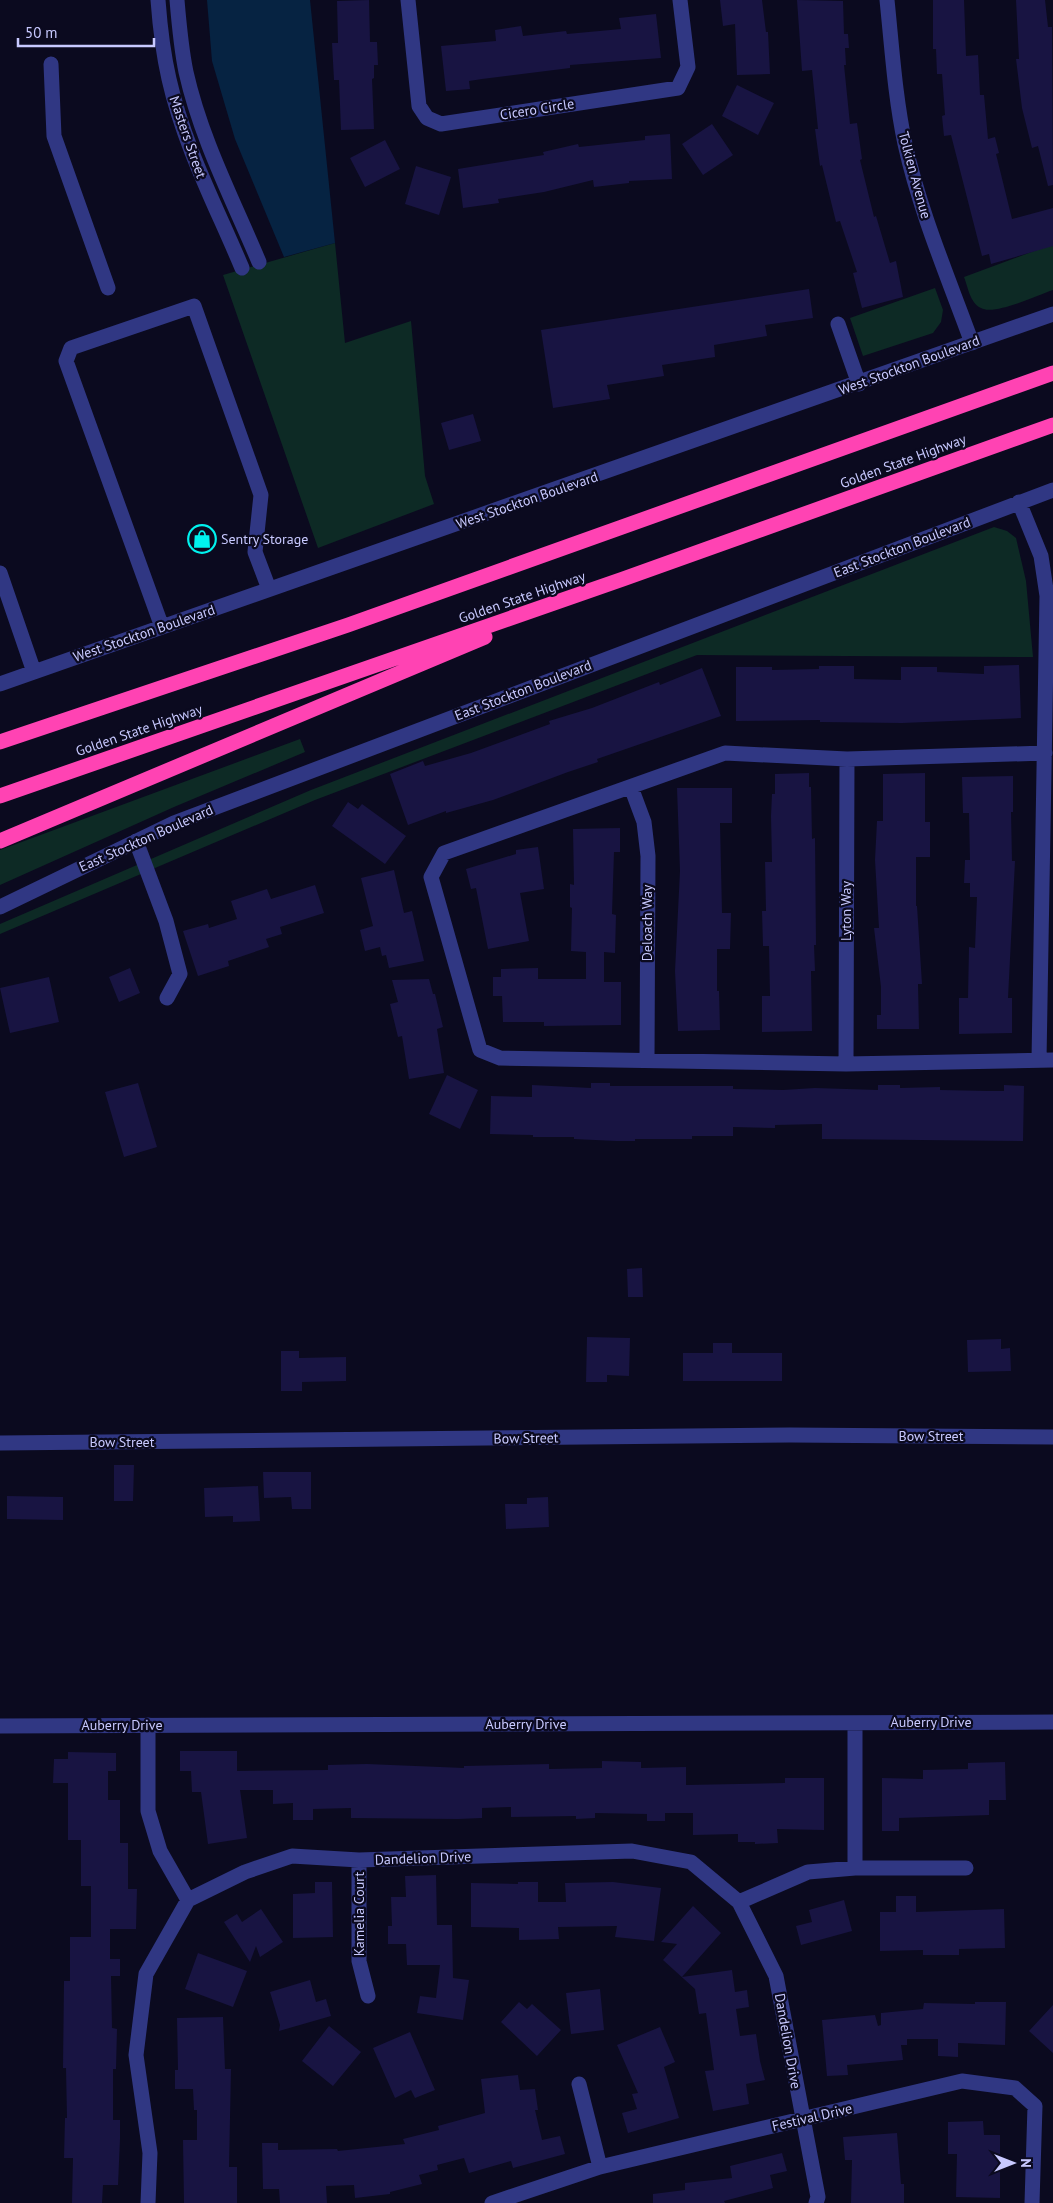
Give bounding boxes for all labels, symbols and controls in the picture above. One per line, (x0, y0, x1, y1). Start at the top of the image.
scale bar (18, 15, 154, 47)
text: 50 m (25, 23, 58, 42)
street label: Masters Street (166, 94, 211, 181)
street label: Cicero Circle (499, 94, 575, 124)
street label: Tolkien Avenue (895, 129, 935, 221)
street label: West Stockton Boulevard (836, 331, 982, 399)
street label: Golden State Highway (837, 430, 969, 492)
street label: West Stockton Boulevard (454, 467, 600, 533)
street label: East Stockton Boulevard (831, 513, 973, 581)
shop icon: Sentry Storage (187, 524, 217, 554)
place label: Sentry Storage (221, 530, 308, 548)
street label: Golden State Highway (456, 567, 588, 627)
street label: West Stockton Boulevard (71, 600, 217, 666)
street label: East Stockton Boulevard (452, 656, 594, 724)
street label: Golden State Highway (73, 700, 205, 760)
street label: East Stockton Boulevard (76, 800, 216, 876)
street label: Lyton Way (837, 880, 855, 941)
street label: Deloach Way (638, 884, 656, 961)
street label: Bow Street (899, 1427, 964, 1445)
street label: Bow Street (493, 1428, 559, 1448)
street label: Bow Street (90, 1433, 155, 1451)
street label: Auberry Drive (890, 1713, 972, 1731)
street label: Auberry Drive (485, 1715, 567, 1733)
street label: Auberry Drive (81, 1716, 163, 1734)
street label: Dandelion Drive (374, 1847, 472, 1869)
street label: Kamelia Court (350, 1871, 368, 1956)
street label: Dandelion Drive (771, 1992, 805, 2090)
street label: Festival Drive (770, 2099, 854, 2135)
north arrow (988, 2138, 1038, 2188)
text: N (1017, 2158, 1035, 2168)

